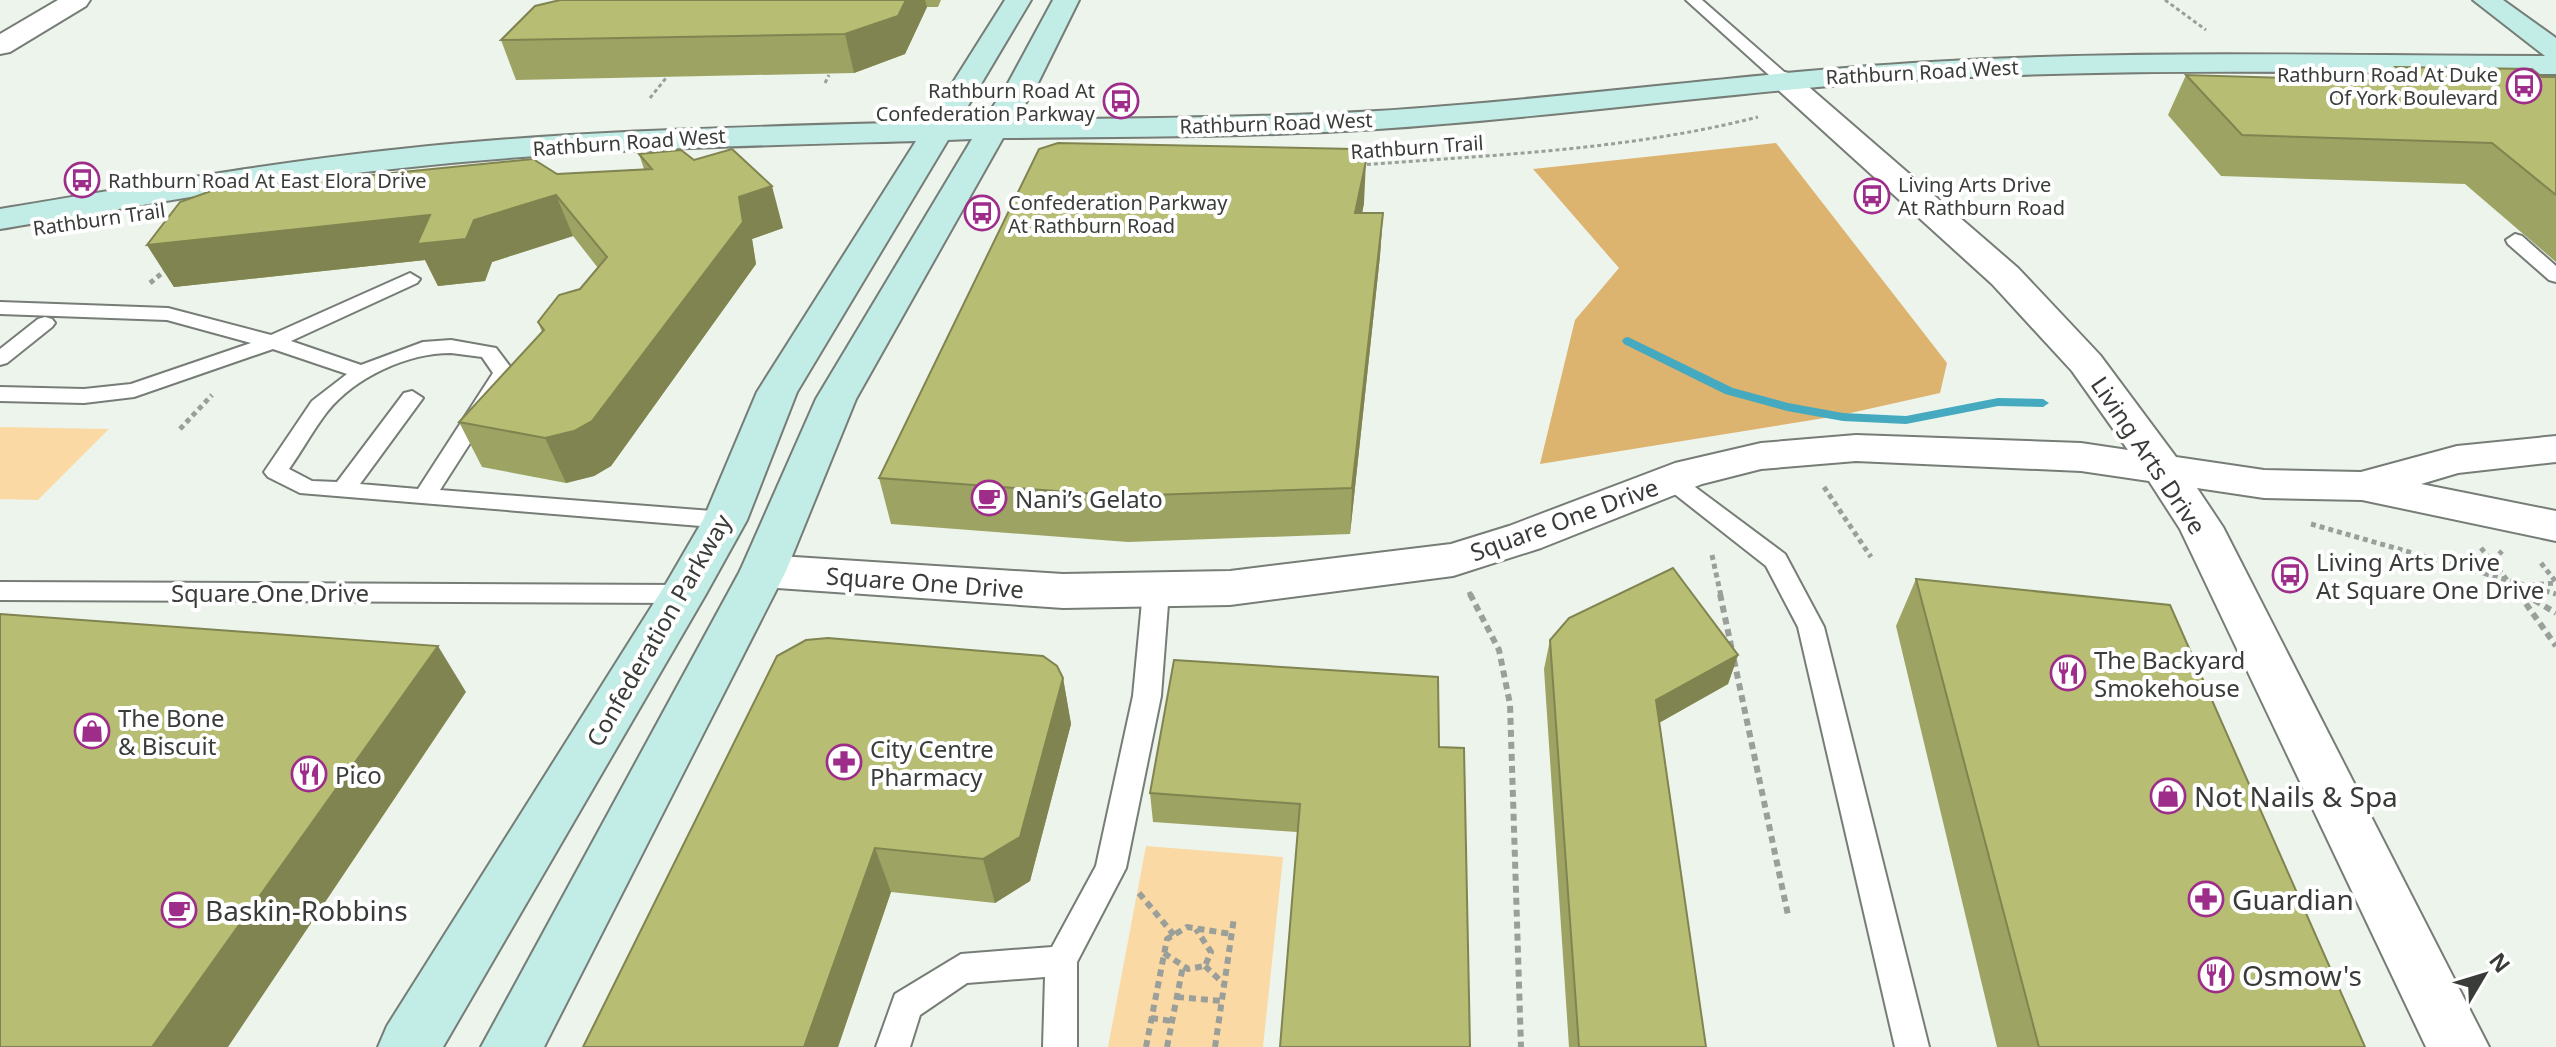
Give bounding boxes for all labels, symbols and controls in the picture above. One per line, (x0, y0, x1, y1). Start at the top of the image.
street label: Rathburn Road West (1825, 53, 2019, 91)
place label: Rathburn Road At Duke Of York Boulevard (2277, 61, 2498, 111)
bus stop icon: Rathburn Road At Duke Of York Boulevard (2505, 67, 2543, 105)
place label: Rathburn Road At Confederation Parkway (876, 77, 1096, 127)
bus stop icon: Rathburn Road At Confederation Parkway (1102, 82, 1140, 120)
street label: Rathburn Road West (1179, 106, 1373, 140)
street label: Rathburn Road West (532, 122, 726, 162)
street label: Rathburn Trail (1350, 129, 1484, 165)
bus stop icon: Rathburn Road At East Elora Drive (63, 161, 101, 199)
place label: Rathburn Road At East Elora Drive (108, 167, 427, 194)
place label: Living Arts Drive At Rathburn Road (1898, 171, 2065, 221)
bus stop icon: Living Arts Drive At Rathburn Road (1853, 177, 1891, 215)
place label: Confederation Parkway At Rathburn Road (1008, 189, 1228, 239)
bus stop icon: Confederation Parkway At Rathburn Road (963, 194, 1001, 232)
street label: Rathburn Trail (31, 196, 167, 242)
street label: Living Arts Drive (2084, 370, 2214, 540)
street label: Square One Drive (1465, 470, 1663, 568)
cafe icon: Nani’s Gelato (970, 479, 1008, 517)
place label: Nani’s Gelato (1015, 482, 1163, 515)
street label: Confederation Parkway (578, 507, 738, 752)
place label: Living Arts Drive At Square One Drive (2316, 545, 2544, 606)
bus stop icon: Living Arts Drive At Square One Drive (2271, 556, 2309, 594)
street label: Square One Drive (825, 559, 1025, 605)
street label: Square One Drive (171, 576, 369, 609)
place label: The Backyard Smokehouse (2094, 643, 2245, 704)
restaurant icon: The Backyard Smokehouse (2049, 654, 2087, 692)
place label: The Bone & Biscuit (118, 701, 224, 762)
shop icon: The Bone & Biscuit (73, 712, 111, 750)
place label: City Centre Pharmacy (870, 732, 994, 793)
pharmacy icon: City Centre Pharmacy (825, 743, 863, 781)
restaurant icon: Pico (290, 755, 328, 793)
place label: Pico (335, 758, 382, 791)
shop icon: Not Nails & Spa (2149, 777, 2187, 815)
place label: Not Nails & Spa (2194, 777, 2398, 815)
pharmacy icon: Guardian (2187, 880, 2225, 918)
place label: Guardian (2232, 880, 2354, 918)
cafe icon: Baskin-Robbins (160, 891, 198, 929)
place label: Baskin-Robbins (205, 891, 408, 929)
north arrow (2444, 935, 2524, 1015)
text: N (2483, 946, 2518, 978)
restaurant icon: Osmow's (2197, 956, 2235, 994)
place label: Osmow's (2242, 956, 2362, 994)

